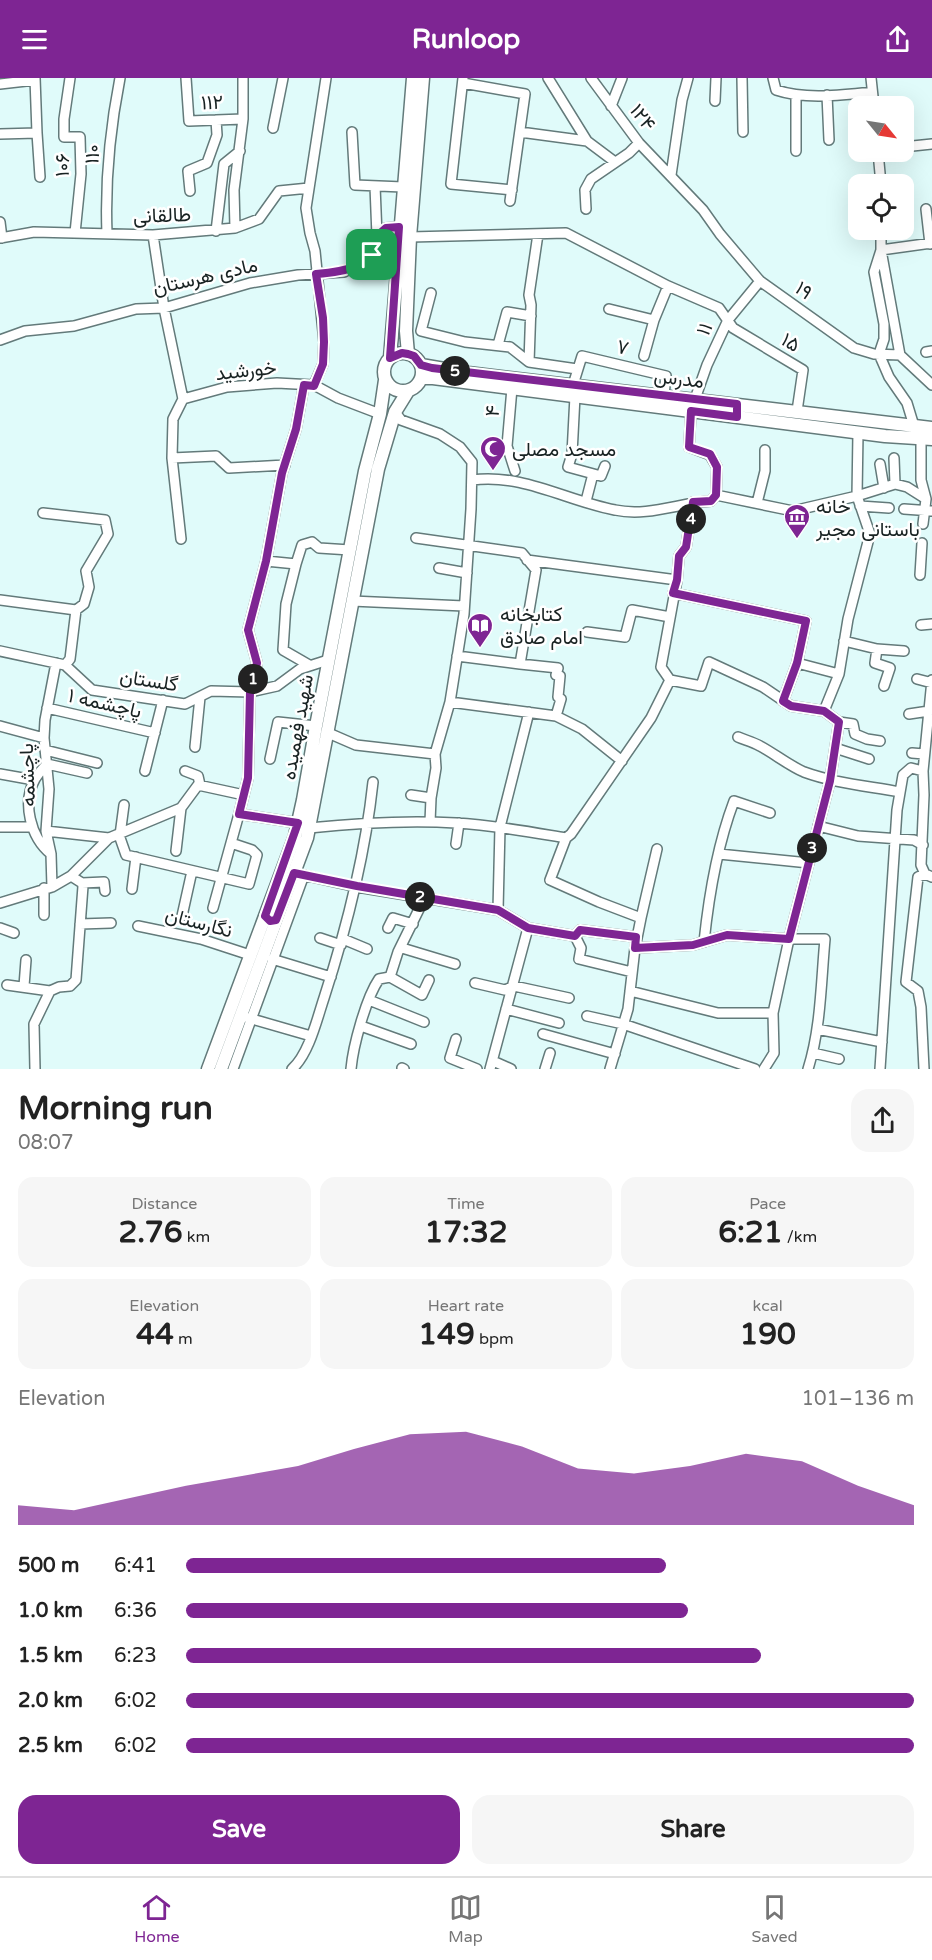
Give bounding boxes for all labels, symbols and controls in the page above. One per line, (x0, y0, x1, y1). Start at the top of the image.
icon: menu (18, 23, 51, 56)
text: Runloop (412, 23, 520, 56)
icon: share (881, 23, 914, 56)
street label: ۱۱۲ (201, 91, 223, 115)
north arrow (848, 96, 914, 162)
map controls (848, 96, 914, 240)
street label: ۱۲۴ (624, 99, 660, 136)
street label: ۱۱۰ (80, 143, 106, 165)
street label: ۱۰۶ (51, 153, 75, 177)
button: locate (848, 174, 914, 240)
street label: طالقانی (133, 203, 191, 229)
pin (346, 229, 397, 280)
icon: arrive (355, 238, 388, 271)
street label: مادی هرستان (150, 253, 260, 301)
street label: ۱۹ (790, 277, 817, 305)
street label: ۱۱ (692, 319, 718, 340)
street label: ۱۵ (777, 328, 804, 358)
street label: ۷ (614, 335, 631, 361)
street label: خورشید (214, 356, 278, 386)
pin: 5 (440, 356, 470, 386)
text: 5 (450, 361, 460, 381)
street label: مدرس (652, 364, 705, 394)
street label: ۴ (481, 404, 505, 418)
mosque icon: مسجد مصلی (478, 434, 508, 472)
place label: مسجد مصلی (512, 438, 616, 462)
place label: خانه باستانی مجیر (815, 495, 920, 542)
museum icon: خانه باستانی مجیر (782, 502, 812, 540)
pin: 4 (676, 504, 706, 534)
text: 4 (686, 509, 696, 529)
place label: کتابخانه امام صادق (500, 603, 583, 650)
library icon: کتابخانه امام صادق (465, 611, 495, 649)
pin: 1 (238, 664, 268, 694)
street label: گلستان (118, 665, 180, 697)
text: 1 (248, 669, 258, 689)
street label: شهید فهمیده (277, 673, 319, 782)
street label: پاچشمه ۱ (66, 684, 144, 725)
street label: پاچشمه (15, 743, 42, 807)
pin: 3 (797, 833, 827, 863)
text: 3 (807, 838, 817, 858)
pin: 2 (405, 882, 435, 912)
text: 2 (415, 887, 425, 907)
street label: نگارستان (162, 902, 235, 943)
text: Morning run (18, 1089, 213, 1128)
button: share (851, 1089, 914, 1152)
text: 08:07 (18, 1131, 73, 1155)
text: Distance (131, 1194, 197, 1214)
text: Time (447, 1194, 485, 1214)
text: Pace (749, 1194, 786, 1214)
text: 2.76 (119, 1214, 183, 1251)
text: 17:32 (424, 1214, 508, 1251)
text: 6:21 (718, 1214, 782, 1251)
text: km (183, 1227, 210, 1247)
text: /km (782, 1227, 817, 1247)
text: Elevation (129, 1296, 199, 1316)
text: Heart rate (428, 1296, 504, 1316)
text: kcal (753, 1296, 783, 1316)
text: 44 (136, 1316, 174, 1353)
text: 149 (418, 1316, 475, 1353)
text: 190 (739, 1316, 796, 1353)
text: m (174, 1329, 193, 1349)
text: bpm (475, 1329, 514, 1349)
text: Elevation (18, 1387, 105, 1411)
text: 101–136 m (801, 1387, 914, 1411)
text: 500 m (18, 1554, 79, 1578)
text: 6:41 (114, 1554, 157, 1578)
text: 1.0 km (18, 1599, 83, 1623)
text: 6:36 (114, 1599, 157, 1623)
text: 1.5 km (18, 1644, 83, 1668)
text: 6:23 (114, 1644, 157, 1668)
text: 2.0 km (18, 1689, 83, 1713)
text: 6:02 (114, 1689, 157, 1713)
text: 2.5 km (18, 1734, 83, 1758)
text: 6:02 (114, 1734, 157, 1758)
button: Save (18, 1795, 460, 1864)
button: Share (472, 1795, 914, 1864)
tab: Home (134, 1891, 180, 1947)
tab: Map (448, 1891, 483, 1947)
tab: Saved (751, 1891, 798, 1947)

